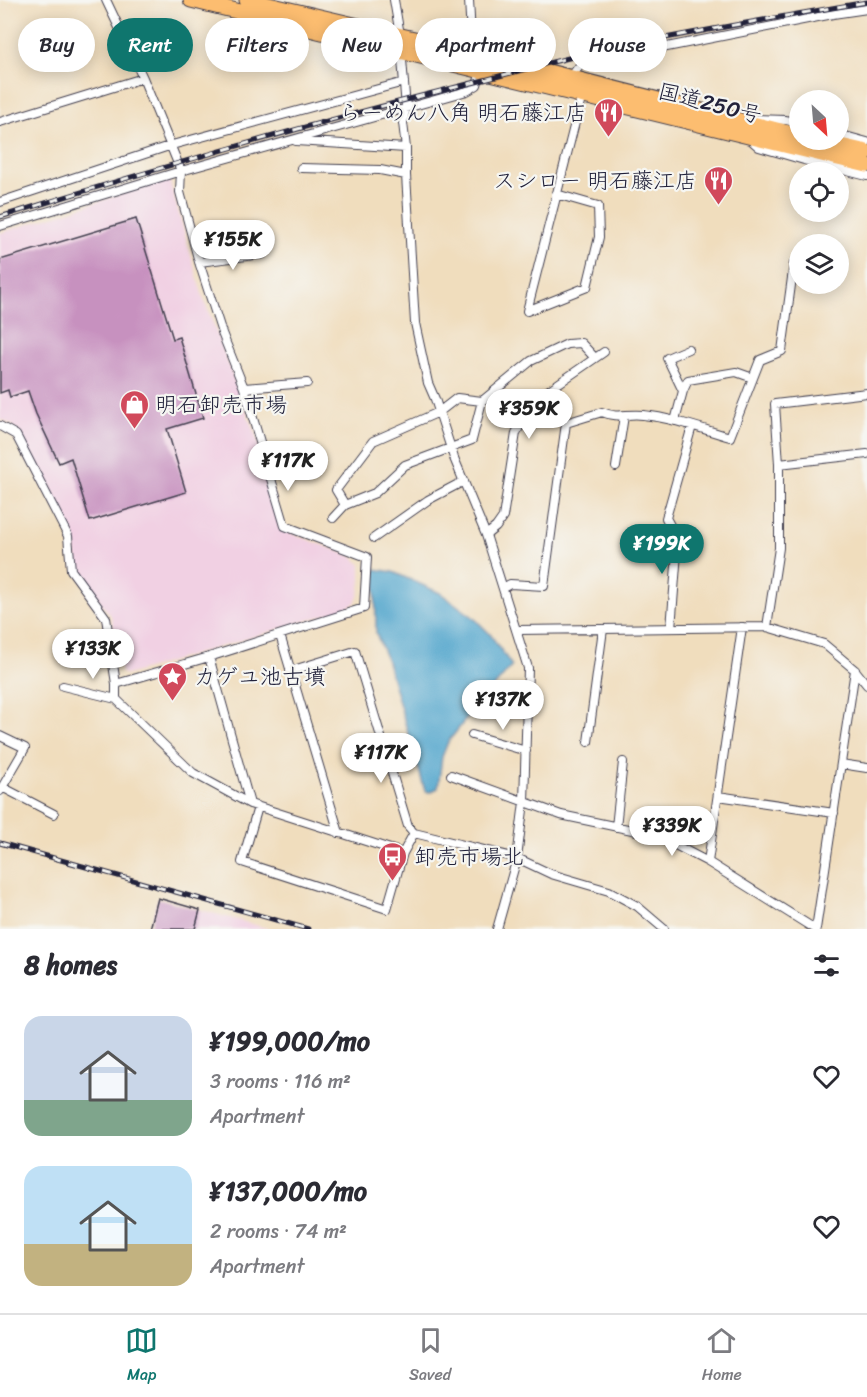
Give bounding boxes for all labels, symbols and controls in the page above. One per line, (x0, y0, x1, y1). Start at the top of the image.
chip: Buy (18, 18, 95, 72)
chip: Rent (107, 18, 193, 72)
chip: Filters (205, 18, 309, 72)
chip: New (321, 18, 403, 72)
chip: Apartment (415, 18, 556, 72)
chip: House (568, 18, 667, 72)
street label: 国道250号 (654, 71, 766, 135)
north arrow (789, 90, 849, 150)
map controls (789, 90, 849, 294)
place label: らーめん八角 明石藤江店 (339, 93, 587, 132)
restaurant icon: らーめん八角 明石藤江店 (592, 96, 624, 138)
place label: スシロー 明石藤江店 (493, 161, 697, 200)
button: locate (789, 162, 849, 222)
restaurant icon: スシロー 明石藤江店 (702, 164, 734, 206)
pin: ¥155K (191, 220, 275, 271)
text: ¥155K (205, 222, 261, 257)
button: layers (789, 234, 849, 294)
place label: 明石卸売市場 (155, 385, 287, 424)
shop icon: 明石卸売市場 (118, 388, 150, 430)
pin: ¥359K (487, 389, 571, 440)
text: ¥359K (500, 391, 558, 426)
pin: ¥117K (246, 441, 330, 492)
text: ¥117K (262, 443, 314, 478)
pin: ¥199K (620, 524, 704, 575)
text: ¥199K (634, 526, 690, 561)
pin: ¥133K (51, 629, 135, 680)
text: ¥133K (66, 631, 120, 666)
place label: カゲユ池古墳 (194, 657, 326, 696)
place icon: カゲユ池古墳 (157, 660, 189, 702)
pin: ¥137K (461, 680, 545, 731)
text: ¥137K (476, 682, 530, 717)
pin: ¥117K (339, 733, 423, 784)
text: ¥117K (355, 735, 407, 770)
pin: ¥339K (630, 806, 714, 857)
text: ¥339K (643, 808, 701, 843)
place label: 卸売市場北 (414, 837, 524, 876)
bus stop icon: 卸売市場北 (377, 840, 409, 882)
text: 8 homes (24, 942, 117, 988)
icon: filters (810, 949, 843, 982)
text: ¥199,000/mo (210, 1018, 370, 1064)
icon: home (72, 1040, 144, 1112)
icon: heart (810, 1060, 843, 1093)
text: 3 rooms · 116 m² (210, 1064, 351, 1099)
text: Apartment (210, 1099, 304, 1134)
text: ¥137,000/mo (210, 1168, 367, 1214)
icon: home (72, 1190, 144, 1262)
icon: heart (810, 1210, 843, 1243)
text: 2 rooms · 74 m² (210, 1214, 347, 1249)
text: Apartment (210, 1249, 304, 1284)
tab: Map (125, 1324, 158, 1389)
tab: Saved (409, 1324, 451, 1389)
tab: Home (702, 1324, 742, 1389)

